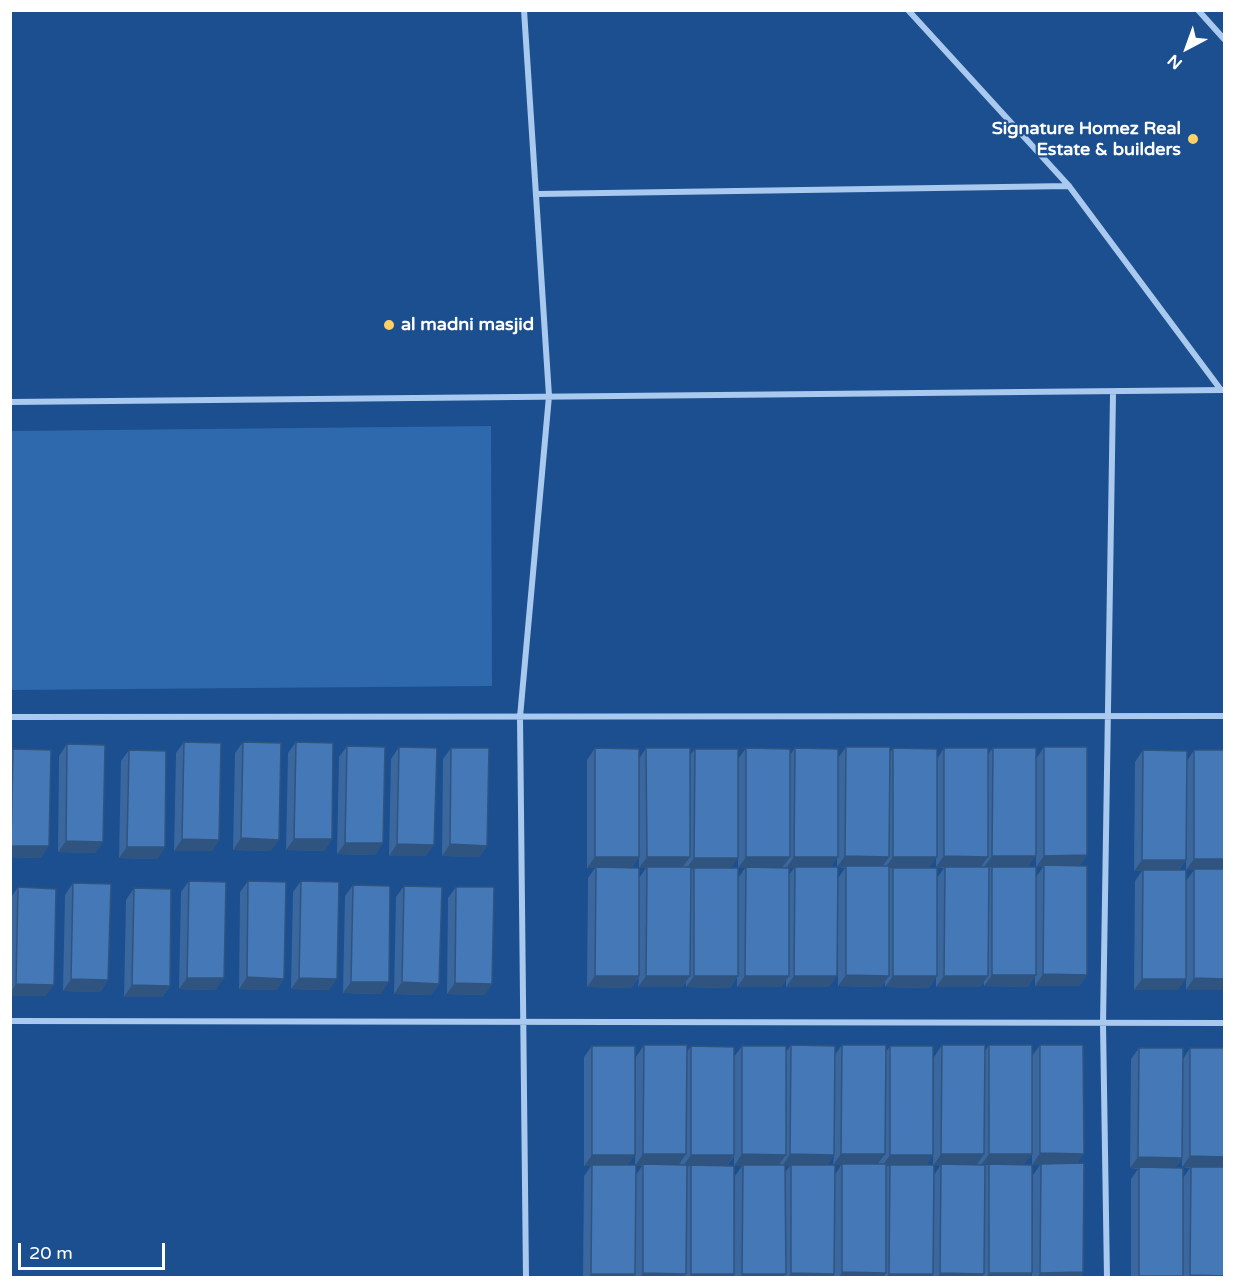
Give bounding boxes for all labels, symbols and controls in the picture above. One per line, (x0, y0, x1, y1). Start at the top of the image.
north arrow (1157, 18, 1217, 78)
text: N (1164, 50, 1187, 73)
place label: Signature Homez Real Estate & builders (992, 118, 1181, 160)
marker: Signature Homez Real Estate & builders (1186, 132, 1200, 146)
place label: al madni masjid (401, 314, 534, 336)
marker: al madni masjid (382, 318, 396, 332)
scale bar (21, 1231, 168, 1269)
text: 20 m (29, 1242, 73, 1264)

